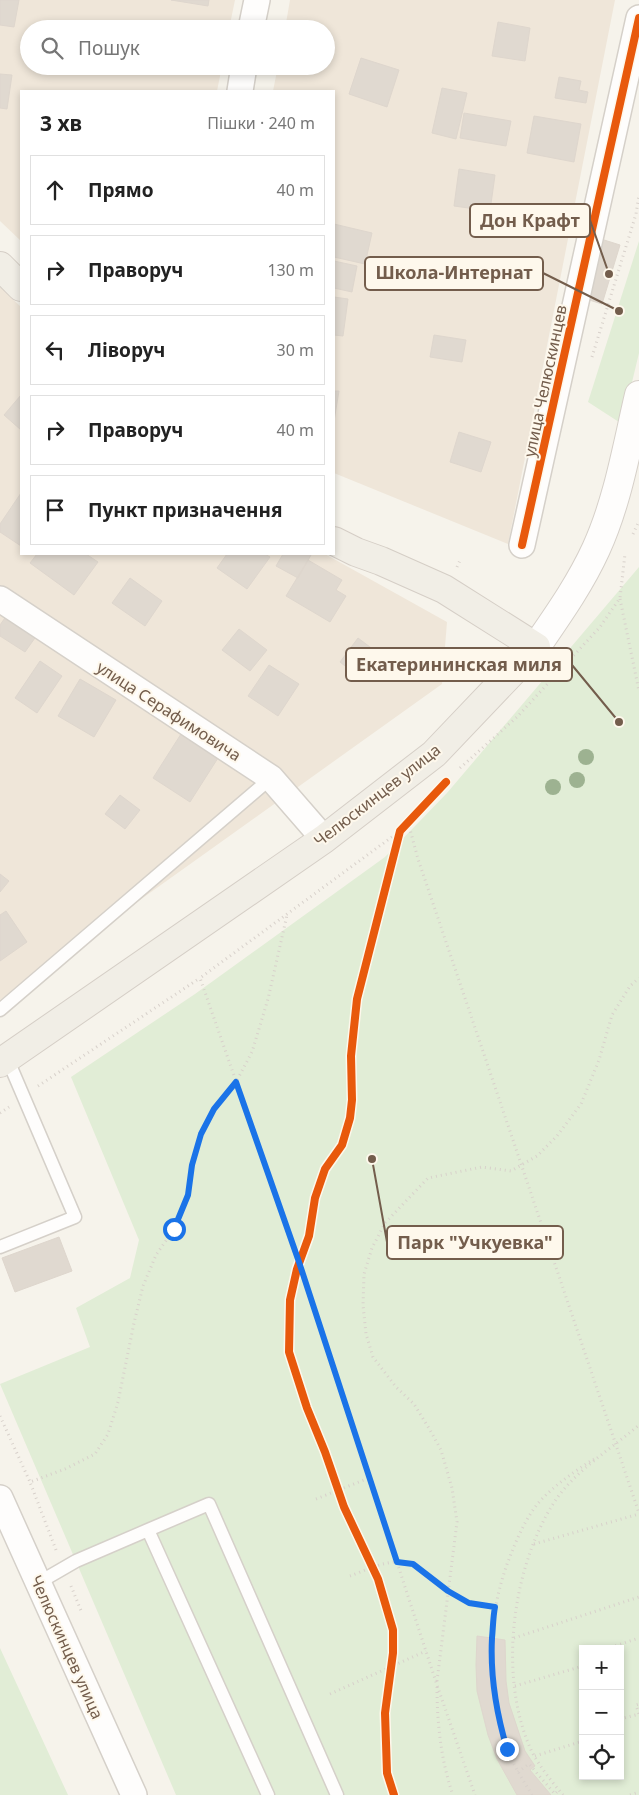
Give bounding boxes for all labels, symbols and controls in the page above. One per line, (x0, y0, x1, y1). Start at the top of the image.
search box (20, 20, 335, 75)
icon: search (38, 34, 66, 62)
text: Пошук (78, 35, 140, 61)
text: 3 хв (40, 109, 82, 137)
text: Пішки · 240 m (207, 112, 315, 134)
icon: ahead (41, 176, 69, 204)
text: Прямо (88, 177, 154, 203)
text: 40 m (277, 179, 314, 201)
callout: Дон Крафт (470, 204, 590, 237)
text: Дон Крафт (480, 208, 580, 232)
icon: right (41, 256, 69, 284)
text: Праворуч (88, 257, 183, 283)
callout: Школа-Интернат (365, 257, 543, 290)
text: 130 m (267, 259, 314, 281)
text: Школа-Интернат (375, 260, 533, 284)
street label: улица Челюскинцев (518, 303, 572, 459)
icon: left (41, 336, 69, 364)
text: Ліворуч (88, 337, 165, 363)
text: 30 m (277, 339, 314, 361)
icon: right (41, 416, 69, 444)
text: Праворуч (88, 417, 183, 443)
text: 40 m (277, 419, 314, 441)
icon: arrive (41, 496, 69, 524)
text: Пункт призначення (88, 497, 282, 523)
callout: Екатерининская миля (346, 648, 572, 681)
text: Екатерининская миля (356, 652, 562, 676)
street label: улица Серафимовича (93, 656, 245, 766)
street label: Челюскинцев улица (309, 739, 445, 851)
route start (163, 1218, 186, 1241)
callout: Парк "Учкуевка" (387, 1226, 563, 1259)
text: Парк "Учкуевка" (397, 1230, 553, 1254)
street label: Челюскинцев улица (25, 1572, 109, 1722)
map controls (579, 1645, 624, 1780)
button: + (579, 1645, 624, 1690)
button: − (579, 1690, 624, 1735)
button: locate (579, 1735, 624, 1780)
route end (496, 1738, 519, 1761)

